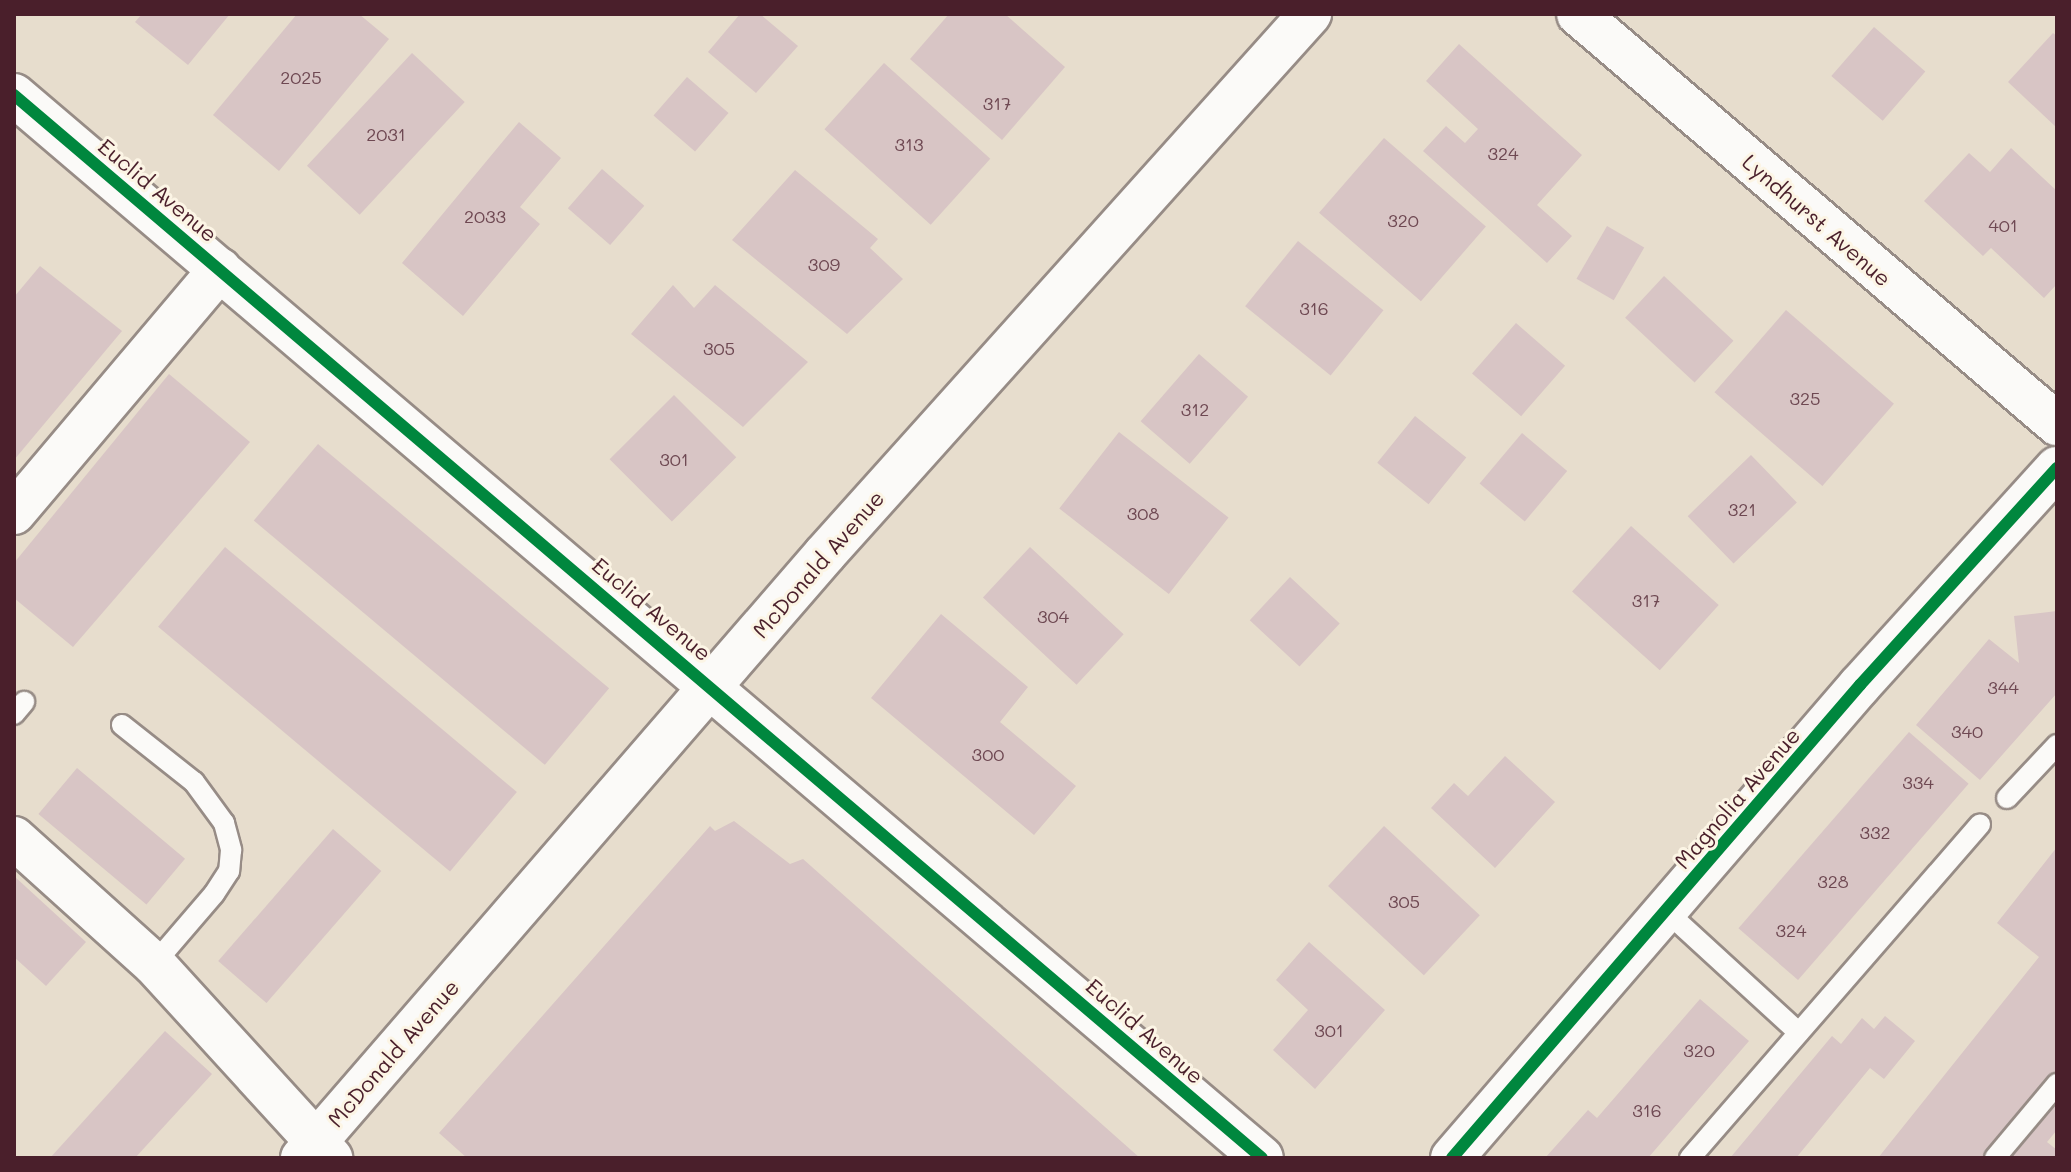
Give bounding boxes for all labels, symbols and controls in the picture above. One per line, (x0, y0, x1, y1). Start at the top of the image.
house number: 2025 (280, 66, 322, 88)
house number: 317 (983, 92, 1011, 114)
house number: 2031 (366, 123, 406, 145)
street label: Euclid Avenue (93, 133, 223, 247)
house number: 313 (894, 133, 924, 155)
house number: 324 (1487, 142, 1519, 164)
street label: Lyndhurst Avenue (1737, 148, 1897, 292)
house number: 2033 (464, 205, 506, 227)
house number: 320 (1387, 209, 1419, 231)
house number: 401 (1988, 214, 2018, 236)
house number: 309 (808, 253, 840, 275)
house number: 316 (1299, 297, 1329, 319)
house number: 305 (703, 337, 735, 359)
house number: 325 (1789, 387, 1821, 409)
house number: 312 (1181, 398, 1209, 420)
house number: 301 (659, 448, 689, 470)
street label: McDonald Avenue (747, 485, 889, 643)
house number: 321 (1728, 498, 1756, 520)
house number: 308 (1127, 502, 1159, 524)
street label: Euclid Avenue (587, 552, 717, 666)
house number: 317 (1632, 589, 1660, 611)
house number: 304 (1037, 605, 1069, 627)
house number: 344 (1987, 676, 2019, 698)
house number: 340 (1951, 720, 1983, 742)
street label: Magnolia Avenue (1669, 722, 1805, 874)
house number: 300 (972, 743, 1004, 765)
house number: 334 (1902, 771, 1934, 793)
house number: 332 (1859, 821, 1891, 843)
house number: 328 (1817, 870, 1849, 892)
house number: 305 (1388, 890, 1420, 912)
house number: 324 (1775, 919, 1807, 941)
street label: Euclid Avenue (1081, 973, 1209, 1089)
street label: McDonald Avenue (322, 974, 464, 1132)
house number: 301 (1314, 1019, 1344, 1041)
house number: 320 (1683, 1039, 1715, 1061)
house number: 316 (1632, 1099, 1662, 1121)

